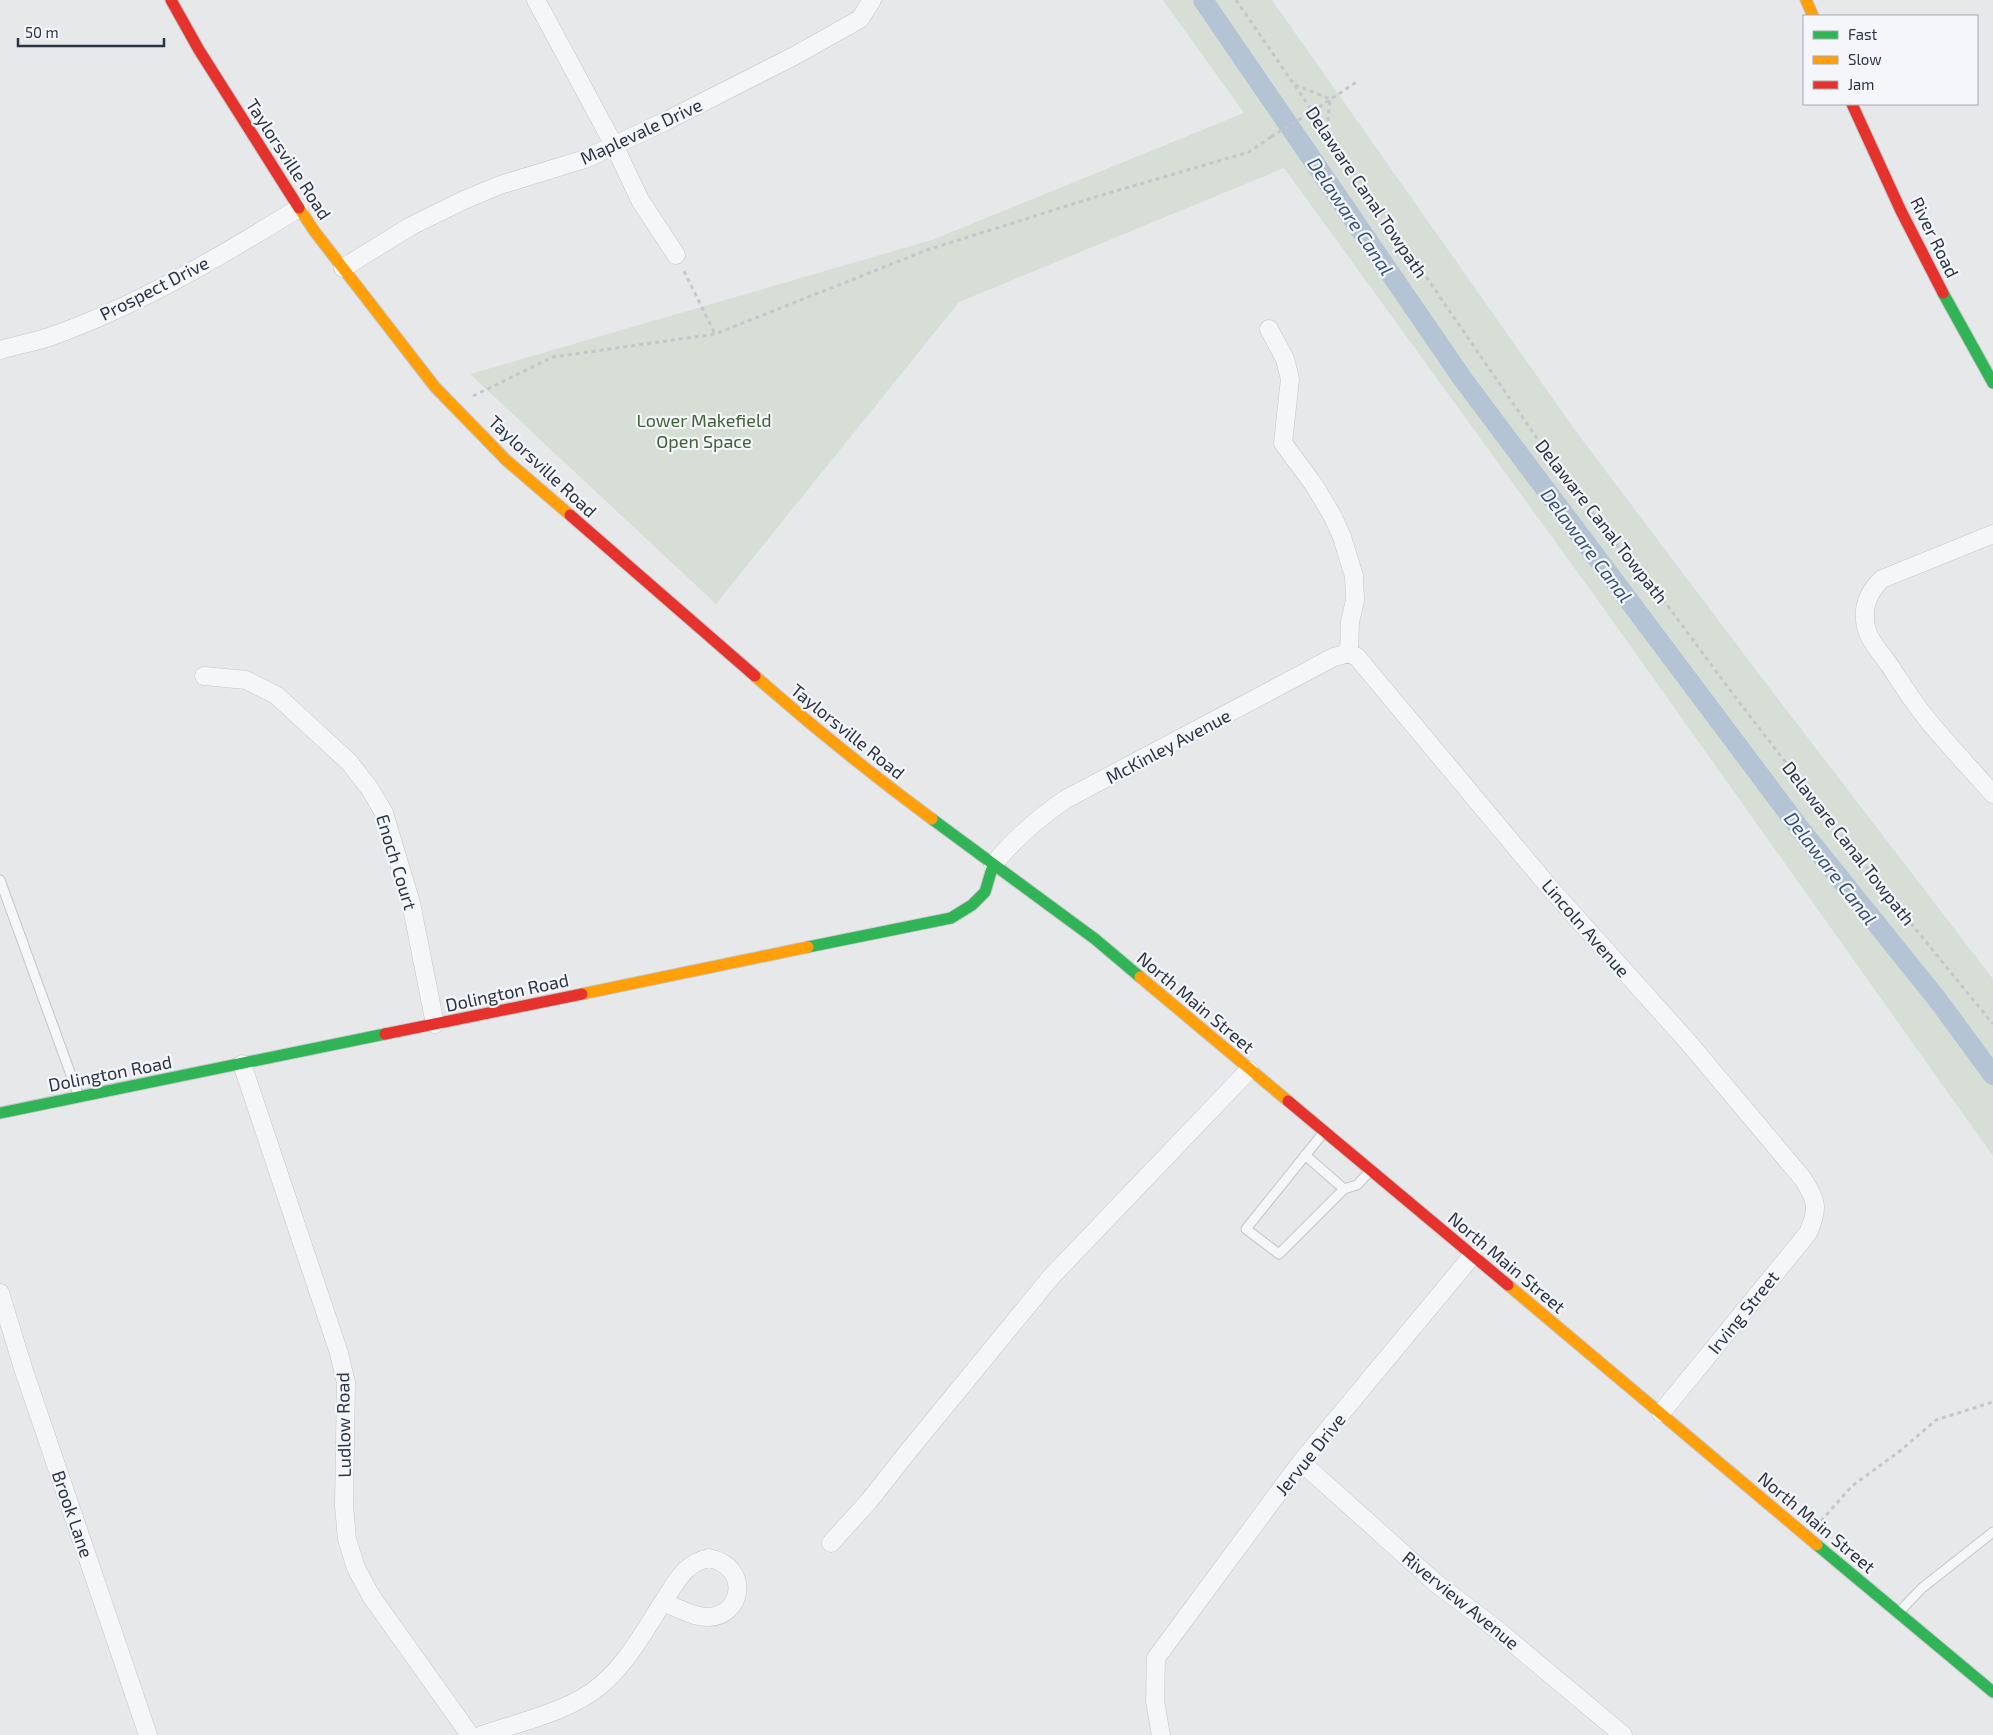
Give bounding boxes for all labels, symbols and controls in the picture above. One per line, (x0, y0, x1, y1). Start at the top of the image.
scale bar (18, 15, 164, 47)
legend (1803, 15, 1978, 105)
text: 50 m (25, 23, 59, 41)
text: Fast (1848, 25, 1878, 43)
text: Slow (1848, 50, 1882, 68)
text: Jam (1848, 75, 1874, 93)
street label: Maplevale Drive (576, 93, 706, 169)
street label: Taylorsville Road (242, 94, 336, 224)
street label: Delaware Canal Towpath (1301, 102, 1433, 282)
water label: Delaware Canal (1303, 153, 1399, 279)
street label: River Road (1906, 193, 1964, 281)
street label: Prospect Drive (96, 251, 212, 325)
park label: Lower Makefield Open Space (636, 409, 772, 452)
street label: Taylorsville Road (484, 410, 602, 522)
street label: Delaware Canal Towpath (1531, 434, 1673, 608)
water label: Delaware Canal (1537, 483, 1637, 607)
street label: Taylorsville Road (787, 678, 909, 784)
street label: McKinley Avenue (1102, 704, 1234, 788)
street label: Delaware Canal Towpath (1778, 756, 1920, 930)
water label: Delaware Canal (1780, 807, 1882, 929)
street label: Enoch Court (372, 812, 422, 913)
street label: Lincoln Avenue (1537, 874, 1635, 982)
street label: North Main Street (1133, 947, 1259, 1057)
street label: Dolington Road (443, 968, 571, 1016)
street label: Dolington Road (46, 1050, 174, 1096)
street label: North Main Street (1444, 1207, 1570, 1317)
street label: Irving Street (1703, 1266, 1783, 1358)
street label: Ludlow Road (331, 1372, 355, 1478)
street label: Jervue Drive (1270, 1409, 1350, 1499)
street label: Brook Lane (48, 1467, 98, 1561)
street label: North Main Street (1754, 1467, 1880, 1577)
street label: Riverview Avenue (1398, 1546, 1524, 1654)

